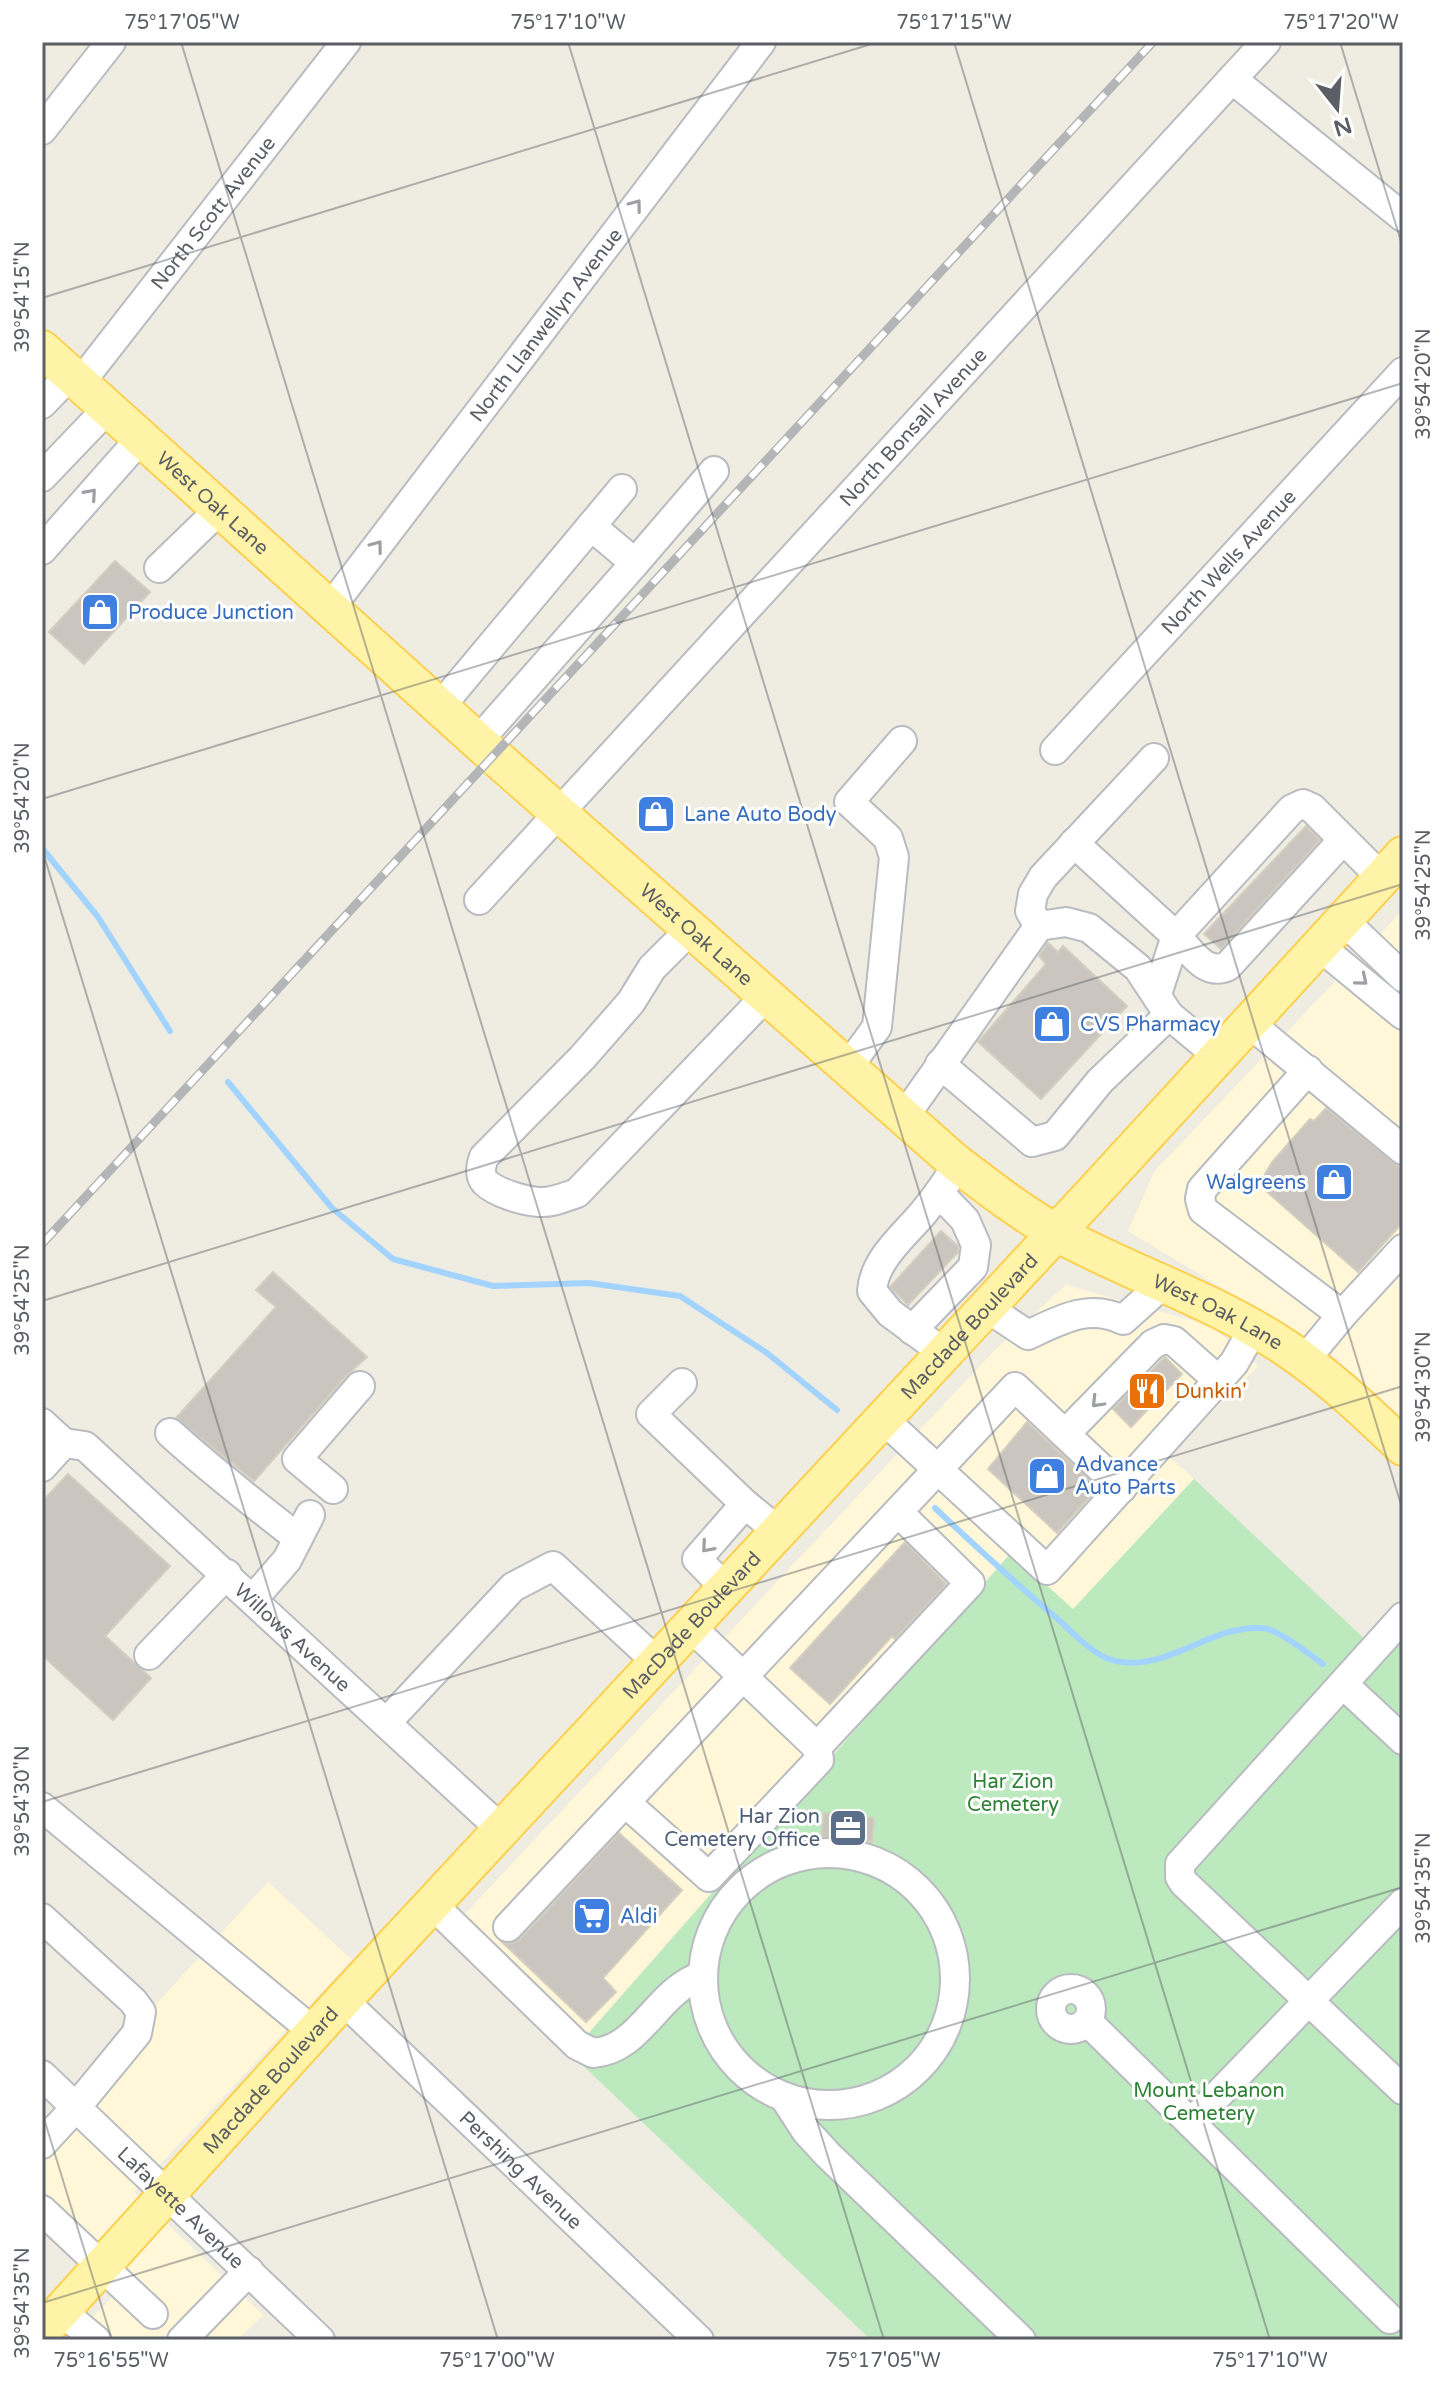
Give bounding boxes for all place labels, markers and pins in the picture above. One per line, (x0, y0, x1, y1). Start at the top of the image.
shop icon: Produce Junction (79, 591, 121, 633)
place label: Produce Junction (128, 601, 294, 625)
shop icon: Lane Auto Body (635, 793, 677, 835)
place label: Lane Auto Body (684, 803, 837, 827)
shop icon: CVS Pharmacy (1031, 1003, 1073, 1045)
place label: CVS Pharmacy (1080, 1013, 1221, 1037)
shop icon: Walgreens (1313, 1161, 1355, 1203)
place label: Walgreens (1206, 1171, 1306, 1195)
restaurant icon: Dunkin' (1126, 1370, 1168, 1412)
place label: Dunkin' (1175, 1380, 1247, 1404)
place label: Advance Auto Parts (1075, 1453, 1176, 1500)
shop icon: Advance Auto Parts (1026, 1455, 1068, 1497)
place label: Har Zion Cemetery Office (664, 1805, 820, 1852)
office icon: Har Zion Cemetery Office (827, 1807, 869, 1849)
supermarket icon: Aldi (571, 1895, 613, 1937)
place label: Aldi (620, 1905, 657, 1929)

